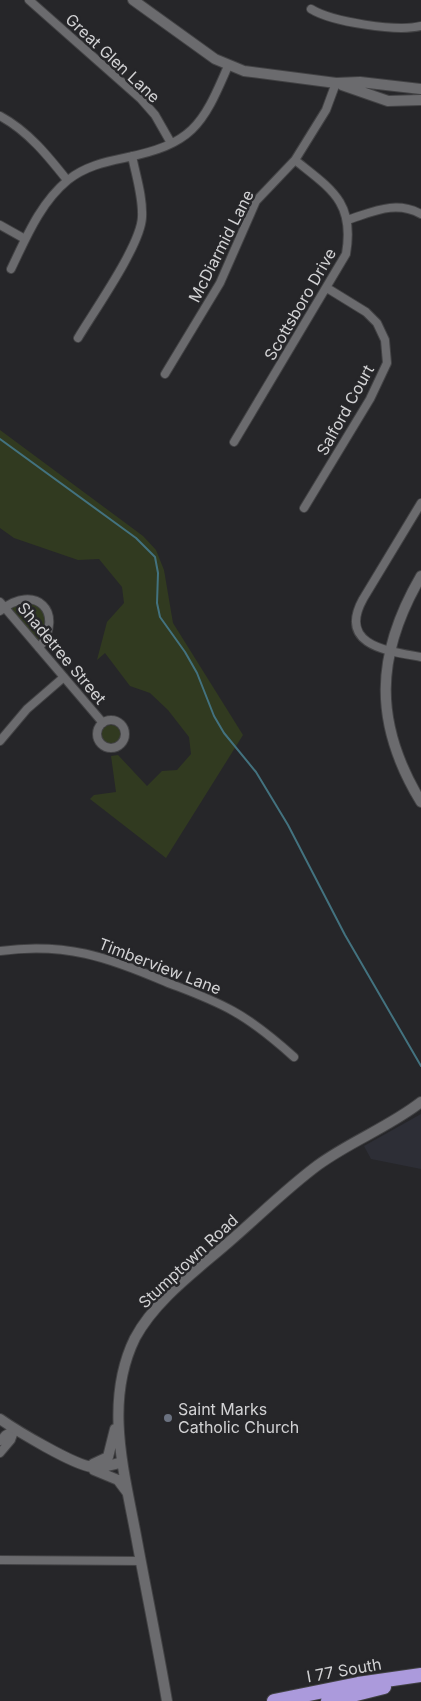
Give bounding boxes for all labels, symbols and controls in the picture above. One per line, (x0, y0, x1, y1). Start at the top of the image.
street label: Great Glen Lane (62, 9, 164, 107)
street label: McDiarmid Lane (184, 187, 258, 305)
street label: Scottsboro Drive (260, 244, 340, 364)
street label: Salford Court (312, 361, 378, 459)
street label: Shadetree Street (13, 598, 111, 708)
street label: Timberview Lane (96, 933, 224, 999)
street label: Stumptown Road (134, 1210, 242, 1312)
place label: Saint Marks Catholic Church (178, 1399, 299, 1437)
marker: Saint Marks Catholic Church (162, 1412, 174, 1424)
street label: I 77 South (305, 1654, 383, 1686)

